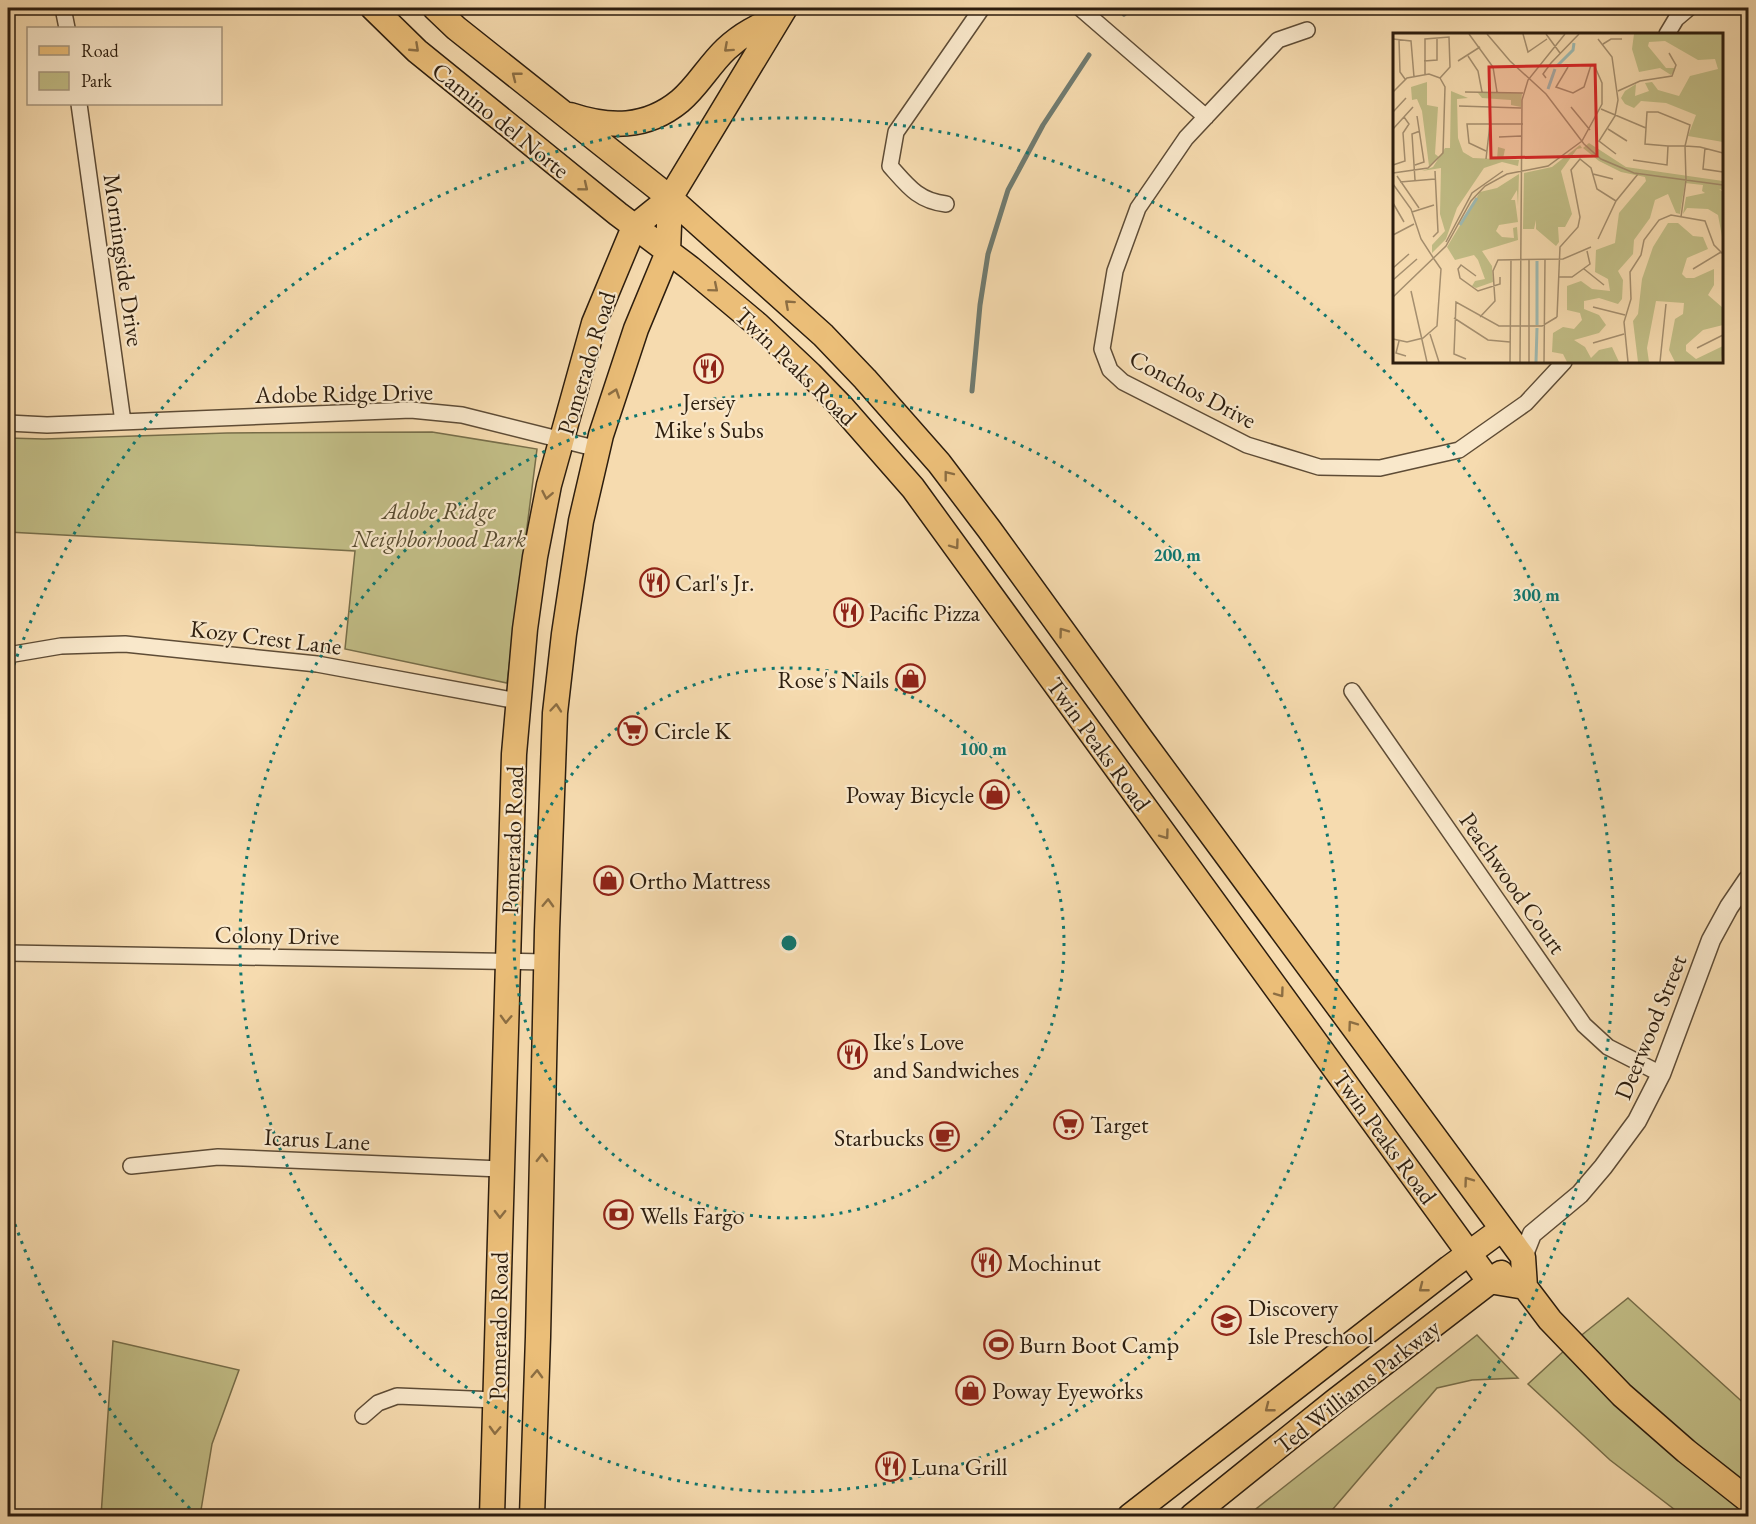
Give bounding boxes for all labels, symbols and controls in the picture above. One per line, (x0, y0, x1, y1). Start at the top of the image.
legend (27, 27, 222, 105)
inset map (1393, 33, 1723, 363)
text: Road (81, 39, 120, 62)
one-way arrow (408, 41, 419, 52)
one-way arrow (725, 41, 735, 52)
street label: Camino del Norte (426, 55, 576, 185)
text: Park (81, 69, 112, 92)
one-way arrow (512, 72, 523, 83)
street label: Morningside Drive (97, 172, 151, 348)
one-way arrow (577, 180, 588, 191)
one-way arrow (707, 281, 718, 292)
street label: Pomerado Road (549, 287, 623, 439)
street label: Twin Peaks Road (728, 300, 864, 433)
one-way arrow (785, 300, 796, 311)
street label: Conchos Drive (1124, 343, 1262, 435)
restaurant icon: Jersey Mike's Subs (693, 352, 725, 384)
street label: Adobe Ridge Drive (254, 376, 433, 410)
place label: Jersey Mike's Subs (654, 386, 764, 445)
one-way arrow (607, 388, 620, 399)
one-way arrow (944, 470, 955, 481)
one-way arrow (541, 490, 554, 500)
park label: Adobe Ridge Neighborhood Park (351, 495, 526, 554)
one-way arrow (948, 539, 959, 550)
text: 200 m (1153, 543, 1201, 566)
restaurant icon: Carl's Jr. (638, 566, 670, 598)
place label: Carl's Jr. (675, 567, 754, 598)
text: 300 m (1512, 583, 1560, 606)
restaurant icon: Pacific Pizza (832, 596, 864, 628)
place label: Pacific Pizza (869, 597, 980, 628)
street label: Kozy Crest Lane (188, 612, 344, 662)
one-way arrow (1059, 628, 1070, 639)
shop icon: Rose's Nails (894, 663, 926, 695)
place label: Rose's Nails (778, 664, 889, 695)
street label: Twin Peaks Road (1040, 671, 1159, 818)
one-way arrow (549, 704, 562, 713)
supermarket icon: Circle K (617, 714, 649, 746)
place label: Circle K (654, 715, 732, 746)
text: 100 m (959, 737, 1007, 760)
street label: Pomerado Road (494, 764, 530, 915)
shop icon: Poway Bicycle (979, 778, 1011, 810)
place label: Poway Bicycle (846, 779, 974, 810)
street label: Peachwood Court (1453, 806, 1574, 960)
one-way arrow (1158, 828, 1169, 839)
shop icon: Ortho Mattress (592, 864, 624, 896)
place label: Ortho Mattress (629, 865, 771, 896)
one-way arrow (541, 899, 554, 908)
street label: Colony Drive (214, 918, 340, 952)
centre of rings (779, 933, 799, 953)
street label: Deerwood Street (1607, 949, 1693, 1104)
one-way arrow (1272, 986, 1283, 997)
one-way arrow (500, 1015, 512, 1024)
one-way arrow (1348, 1020, 1359, 1031)
place label: Ike's Love and Sandwiches (873, 1026, 1019, 1085)
restaurant icon: Ike's Love and Sandwiches (836, 1039, 868, 1071)
street label: Twin Peaks Road (1326, 1064, 1445, 1211)
supermarket icon: Target (1053, 1108, 1085, 1140)
place label: Target (1090, 1109, 1149, 1140)
street label: Icarus Lane (263, 1121, 371, 1157)
cafe icon: Starbucks (929, 1121, 961, 1153)
place label: Starbucks (834, 1122, 924, 1153)
one-way arrow (536, 1154, 548, 1163)
one-way arrow (1464, 1177, 1475, 1188)
bank icon: Wells Fargo (603, 1199, 635, 1231)
place label: Wells Fargo (640, 1200, 745, 1231)
one-way arrow (494, 1210, 506, 1219)
restaurant icon: Mochinut (970, 1246, 1002, 1278)
place label: Mochinut (1007, 1247, 1101, 1278)
street label: Pomerado Road (481, 1251, 515, 1401)
one-way arrow (1418, 1281, 1429, 1292)
place label: Discovery Isle Preschool (1248, 1292, 1374, 1351)
school or university icon: Discovery Isle Preschool (1211, 1305, 1243, 1337)
street label: Ted Williams Parkway (1268, 1311, 1447, 1460)
sports icon: Burn Boot Camp (982, 1328, 1014, 1360)
place label: Burn Boot Camp (1019, 1329, 1179, 1360)
one-way arrow (531, 1370, 543, 1379)
shop icon: Poway Eyeworks (955, 1374, 987, 1406)
place label: Poway Eyeworks (992, 1375, 1143, 1406)
one-way arrow (1265, 1401, 1276, 1412)
one-way arrow (489, 1426, 501, 1435)
restaurant icon: Luna Grill (874, 1450, 906, 1482)
place label: Luna Grill (911, 1451, 1008, 1482)

